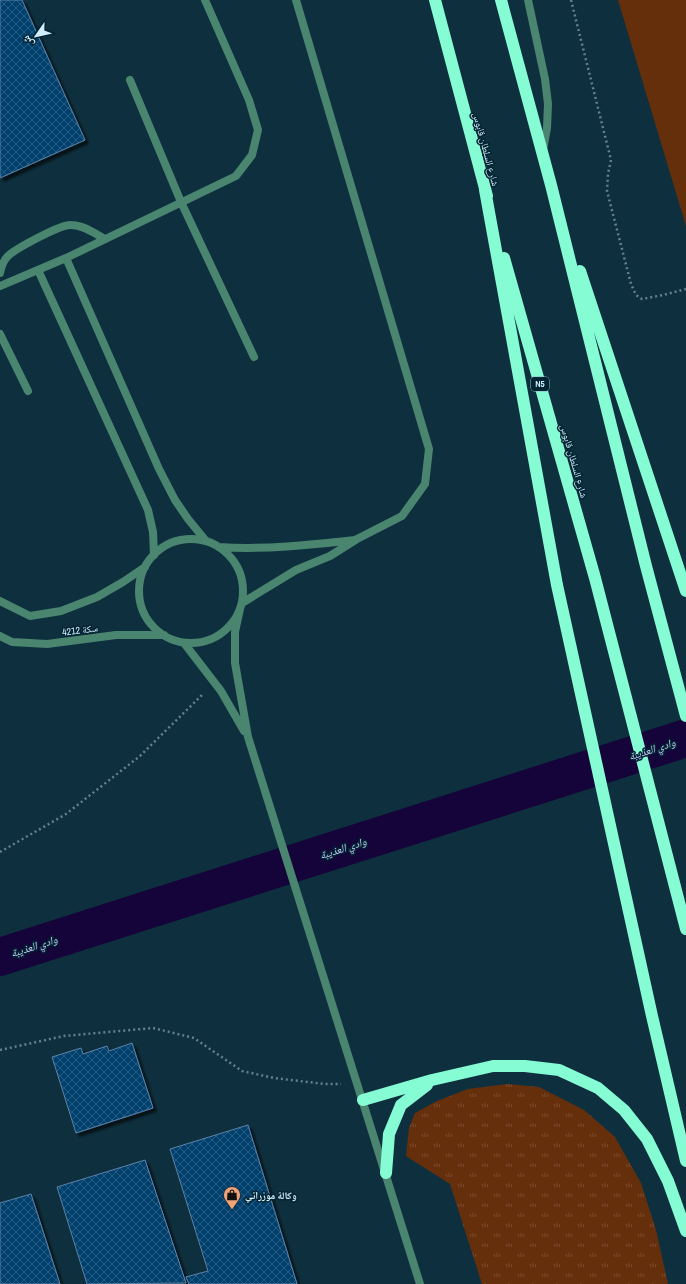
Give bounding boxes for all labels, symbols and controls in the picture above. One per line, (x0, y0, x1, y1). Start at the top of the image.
north arrow (16, 16, 56, 56)
text: ش (18, 32, 38, 50)
street label: شارع السلطان قابوس (470, 111, 502, 188)
road number: N5 (531, 377, 549, 391)
street label: شارع السلطان قابوس (557, 423, 591, 500)
street label: سكة 4212 (61, 621, 99, 639)
water label: وادي العذيبة (627, 735, 678, 765)
water label: وادي العذيبة (318, 834, 369, 864)
water label: وادي العذيبة (9, 932, 60, 962)
shop icon: وكالة موزراتي (222, 1185, 242, 1210)
place label: وكالة موزراتي (245, 1189, 297, 1203)

